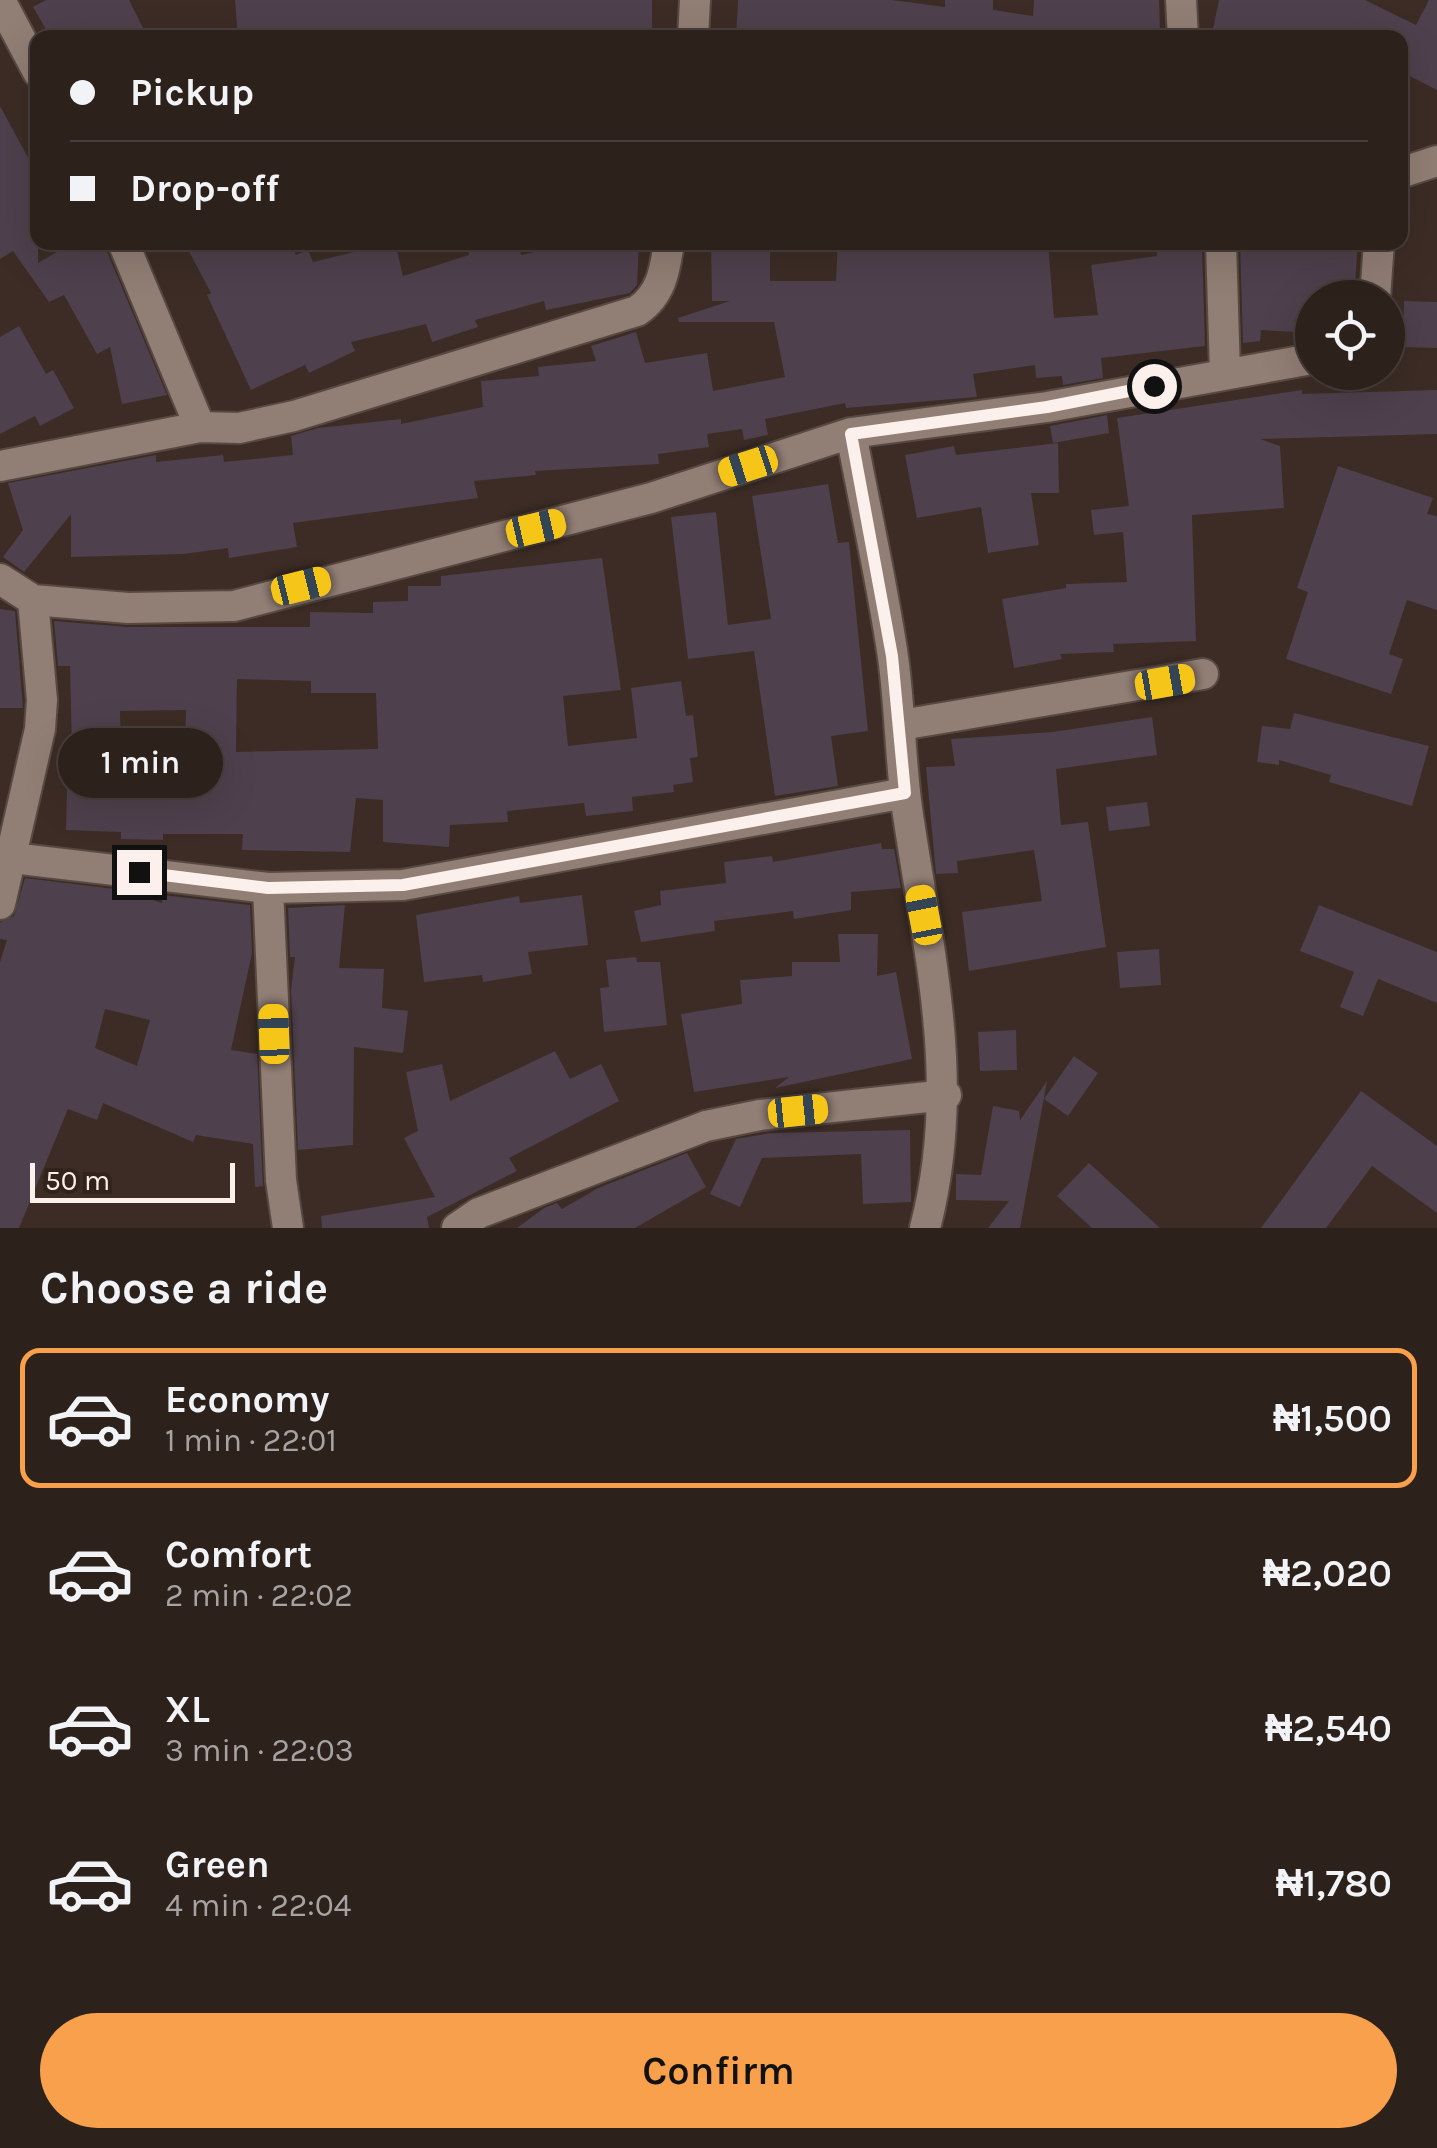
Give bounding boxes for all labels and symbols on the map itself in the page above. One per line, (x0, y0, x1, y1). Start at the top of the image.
route start (1132, 364, 1177, 409)
car (715, 442, 781, 490)
car (503, 507, 569, 549)
car (268, 564, 334, 608)
car (1133, 662, 1197, 702)
callout: 1 min (56, 727, 222, 797)
route end (117, 850, 162, 895)
car (904, 883, 944, 947)
car (258, 1003, 290, 1065)
car (767, 1093, 829, 1129)
scale bar (30, 1158, 235, 1202)

